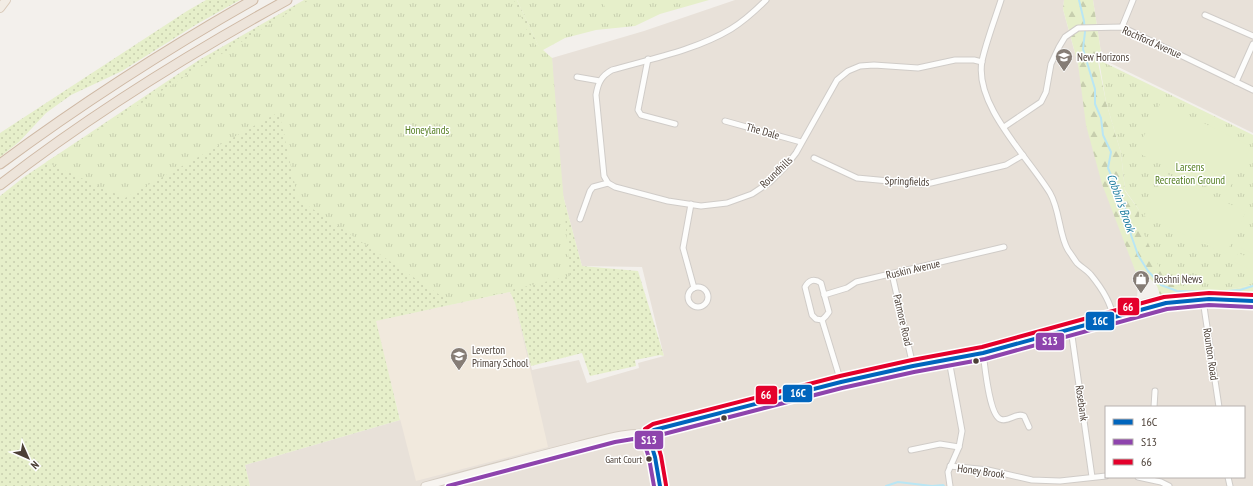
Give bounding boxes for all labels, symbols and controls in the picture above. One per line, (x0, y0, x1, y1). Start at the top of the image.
street label: Rochford Avenue (1120, 23, 1184, 61)
school or university icon: New Horizons (1054, 47, 1074, 72)
place label: New Horizons (1077, 50, 1129, 64)
street label: The Dale (745, 120, 782, 143)
park label: Honeylands (405, 123, 449, 137)
street label: Roundhills (757, 153, 795, 191)
park label: Larsens Recreation Ground (1155, 160, 1225, 187)
water label: Cobbin's Brook (1104, 172, 1139, 235)
street label: Springfields (884, 173, 930, 189)
street label: Ruskin Avenue (885, 256, 942, 282)
shop icon: Roshni News (1131, 269, 1151, 294)
place label: Roshni News (1154, 272, 1203, 286)
street label: Patmore Road (890, 293, 916, 347)
line badge: 66 (1117, 297, 1140, 316)
text: 66 (1123, 300, 1133, 314)
line badge: 16C (1085, 311, 1115, 331)
text: 16C (1092, 314, 1108, 328)
street label: Rounton Road (1200, 327, 1222, 381)
line badge: S13 (1035, 332, 1065, 351)
text: S13 (1042, 334, 1058, 348)
place label: Leverton Primary School (472, 343, 529, 370)
school or university icon: Leverton Primary School (449, 346, 469, 371)
unlabelled marker (971, 356, 981, 366)
line badge: 16C (782, 384, 813, 403)
street label: Rosebank (1073, 384, 1092, 423)
line badge: 66 (755, 385, 778, 405)
text: 16C (790, 386, 806, 400)
text: 66 (761, 388, 771, 402)
legend (1105, 406, 1245, 478)
unlabelled marker (719, 413, 729, 423)
text: 16C (1141, 414, 1158, 429)
line badge: S13 (634, 430, 664, 450)
text: S13 (641, 433, 657, 447)
text: S13 (1141, 434, 1157, 449)
north arrow (8, 438, 48, 478)
place label: Gant Court (605, 453, 642, 466)
marker: Gant Court (644, 454, 654, 464)
text: 66 (1141, 454, 1152, 469)
text: N (28, 458, 42, 472)
street label: Honey Brook (956, 461, 1006, 481)

